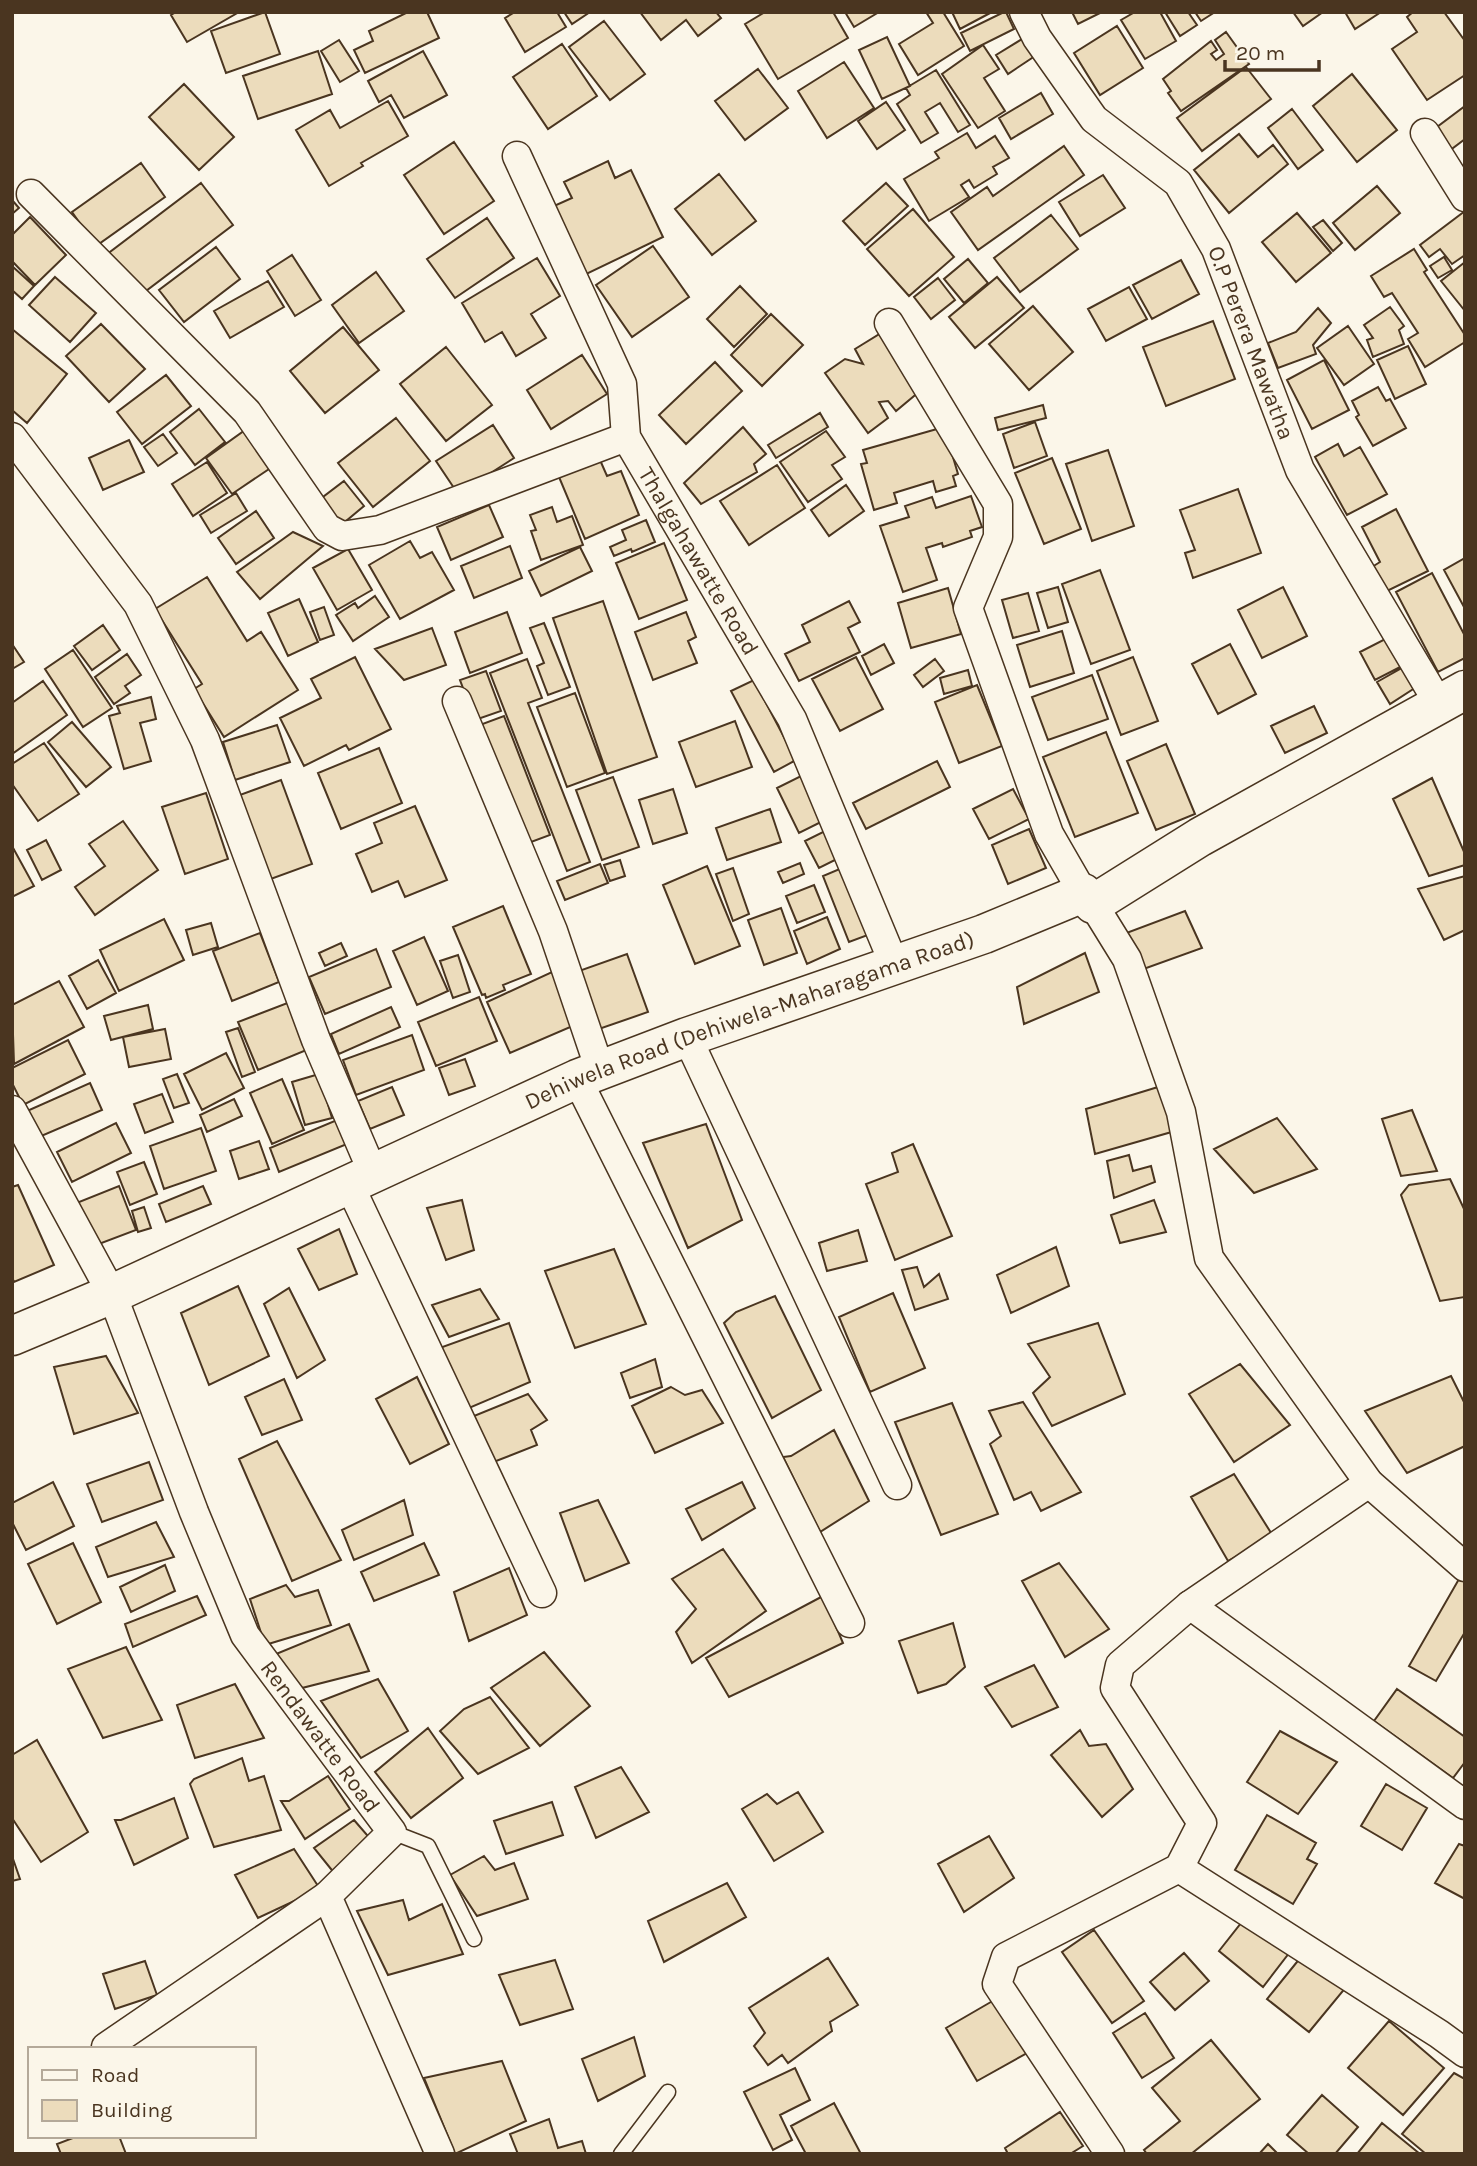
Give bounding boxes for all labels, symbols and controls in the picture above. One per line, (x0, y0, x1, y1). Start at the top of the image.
scale bar (1225, 28, 1320, 72)
text: 20 m (1236, 41, 1285, 65)
street label: O.P Perera Mawatha (1203, 242, 1301, 443)
street label: Thalgahawatte Road (633, 462, 765, 660)
street label: Dehiwela Road (Dehiwela-Maharagama Road) (520, 925, 978, 1115)
street label: Rendawatte Road (255, 1655, 386, 1818)
legend (28, 2047, 256, 2138)
text: Road (91, 2063, 139, 2087)
text: Building (91, 2098, 172, 2122)

